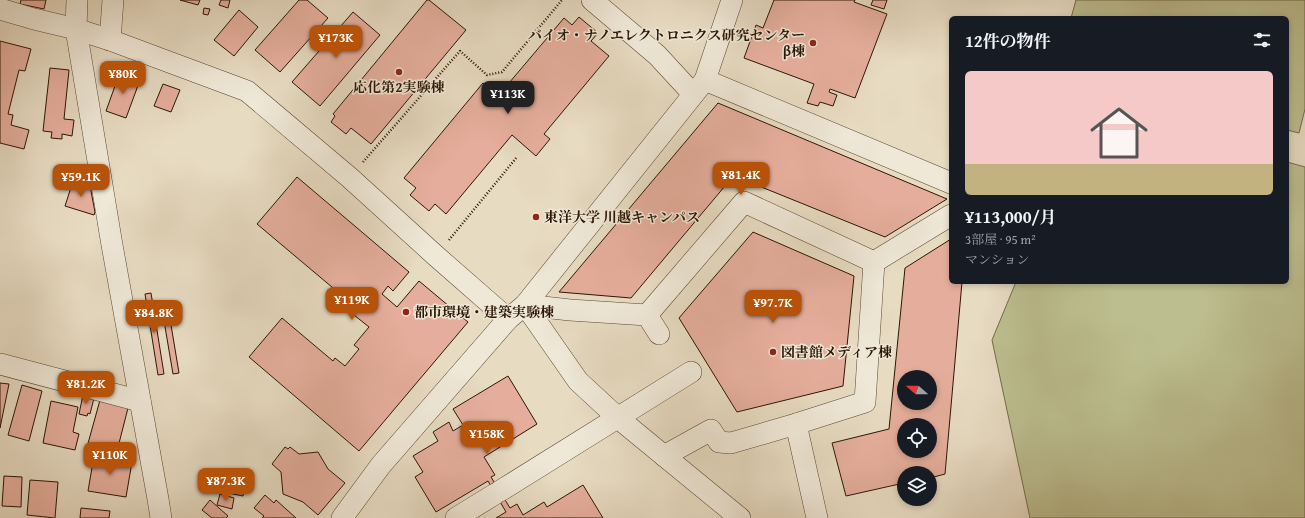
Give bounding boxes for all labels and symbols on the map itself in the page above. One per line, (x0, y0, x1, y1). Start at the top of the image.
pin: ¥173K (308, 25, 364, 59)
place label: バイオ・ナノエレクトロニクス研究センター β棟 (528, 25, 805, 61)
marker: バイオ・ナノエレクトロニクス研究センター β棟 (808, 38, 818, 48)
pin: ¥80K (99, 61, 147, 95)
marker: 応化第2実験棟 (394, 67, 404, 77)
place label: 応化第2実験棟 (353, 77, 445, 97)
pin: ¥113K (480, 81, 536, 115)
pin: ¥81.4K (708, 162, 774, 196)
pin: ¥59.1K (48, 164, 114, 198)
place label: 東洋大学 川越キャンパス (544, 207, 700, 227)
marker: 東洋大学 川越キャンパス (531, 212, 541, 222)
pin: ¥119K (324, 287, 380, 321)
pin: ¥97.7K (740, 290, 806, 324)
pin: ¥84.8K (121, 300, 187, 334)
place label: 都市環境・建築実験棟 (414, 302, 554, 322)
marker: 都市環境・建築実験棟 (401, 307, 411, 317)
place label: 図書館メディア棟 (781, 342, 892, 362)
marker: 図書館メディア棟 (768, 347, 778, 357)
north arrow (897, 370, 937, 410)
pin: ¥81.2K (53, 371, 119, 405)
pin: ¥158K (459, 421, 515, 455)
pin: ¥110K (82, 442, 138, 476)
pin: ¥87.3K (193, 468, 259, 502)

